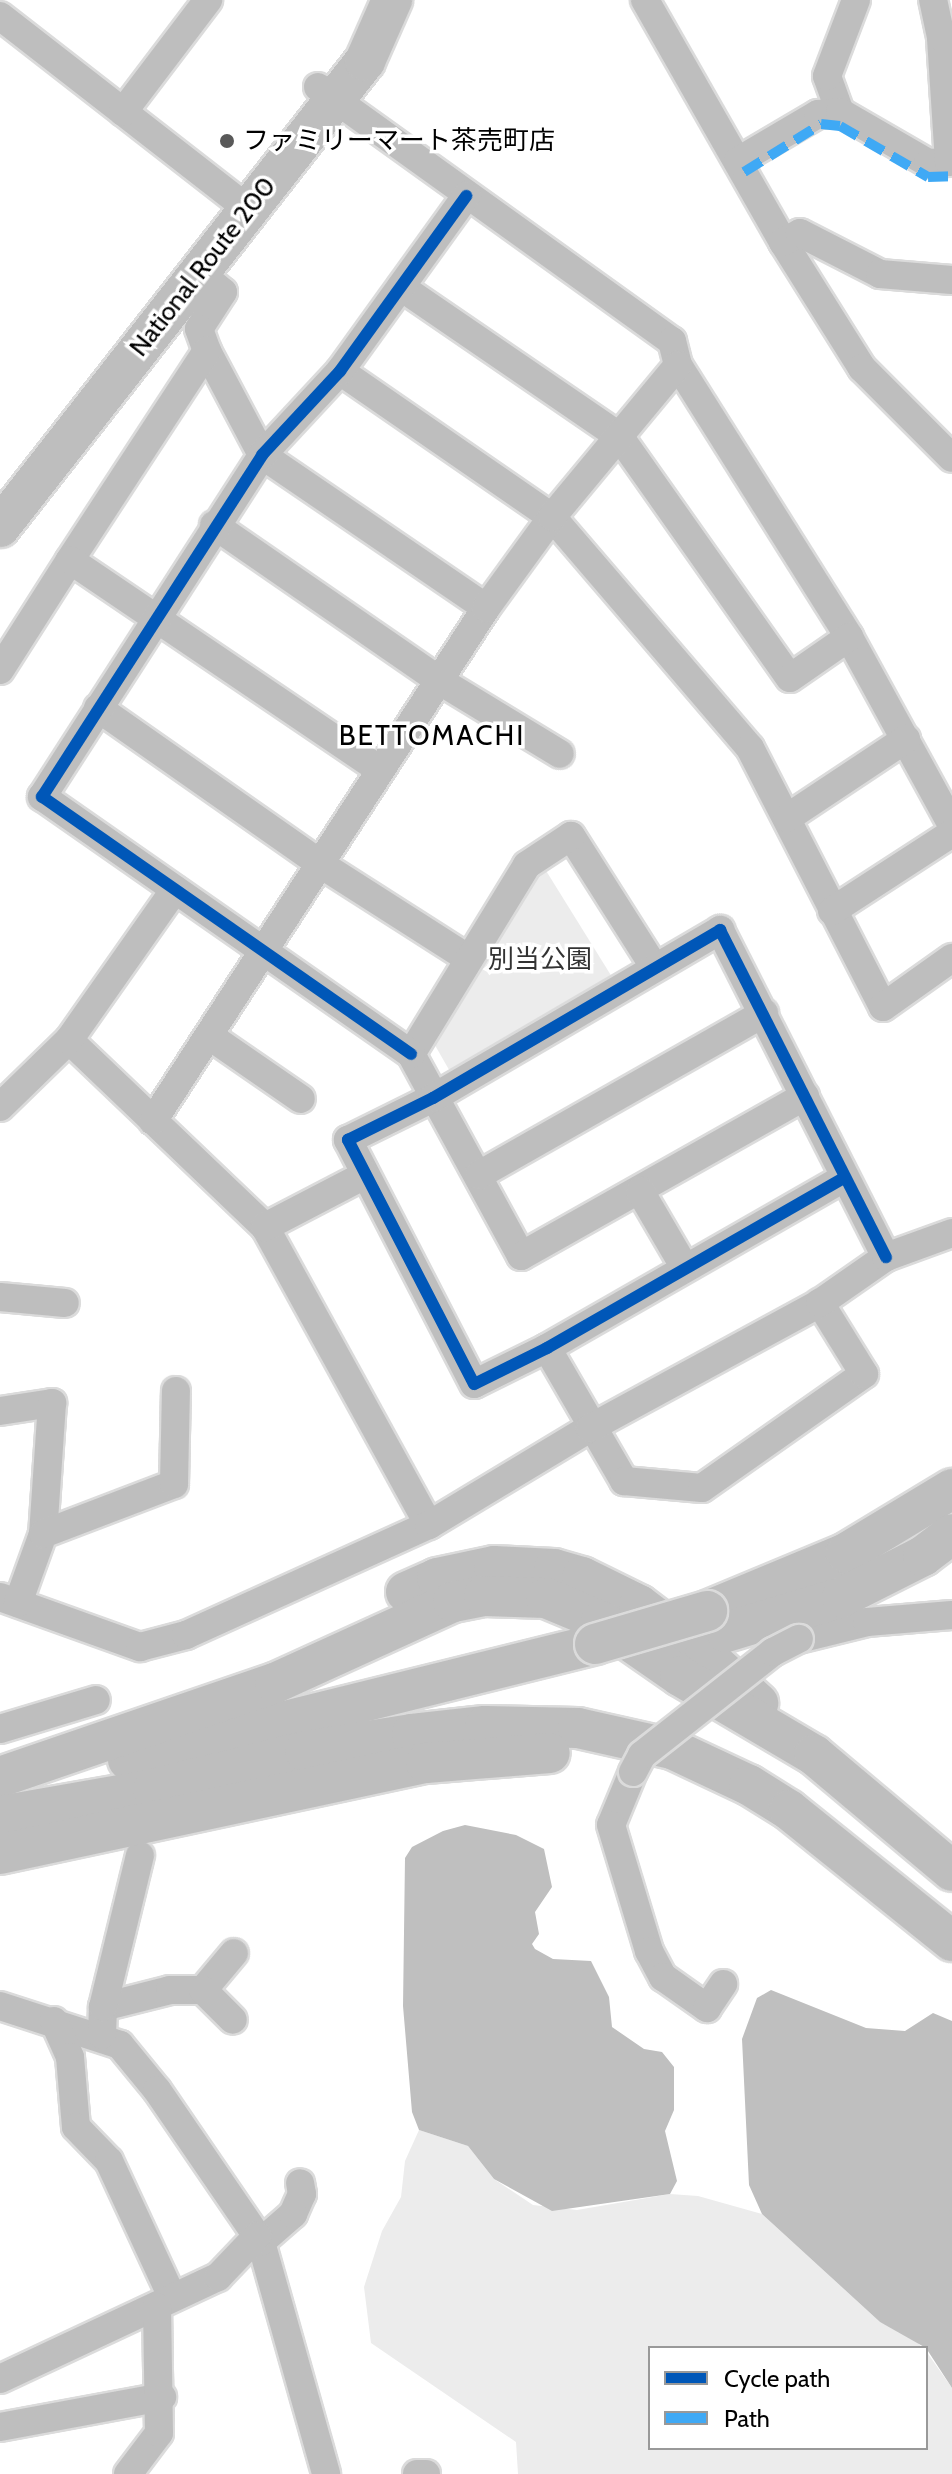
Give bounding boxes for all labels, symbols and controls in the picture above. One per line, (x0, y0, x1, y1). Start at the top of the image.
place label: ファミリーマート茶売町店 (243, 125, 555, 157)
marker: ファミリーマート茶売町店 (218, 132, 236, 150)
street label: National Route 200 (123, 171, 283, 363)
district label: BETTOMACHI (339, 718, 525, 752)
park label: 別当公園 (488, 944, 592, 976)
legend (648, 2346, 928, 2450)
text: Cycle path (724, 2364, 830, 2393)
text: Path (724, 2404, 770, 2433)

